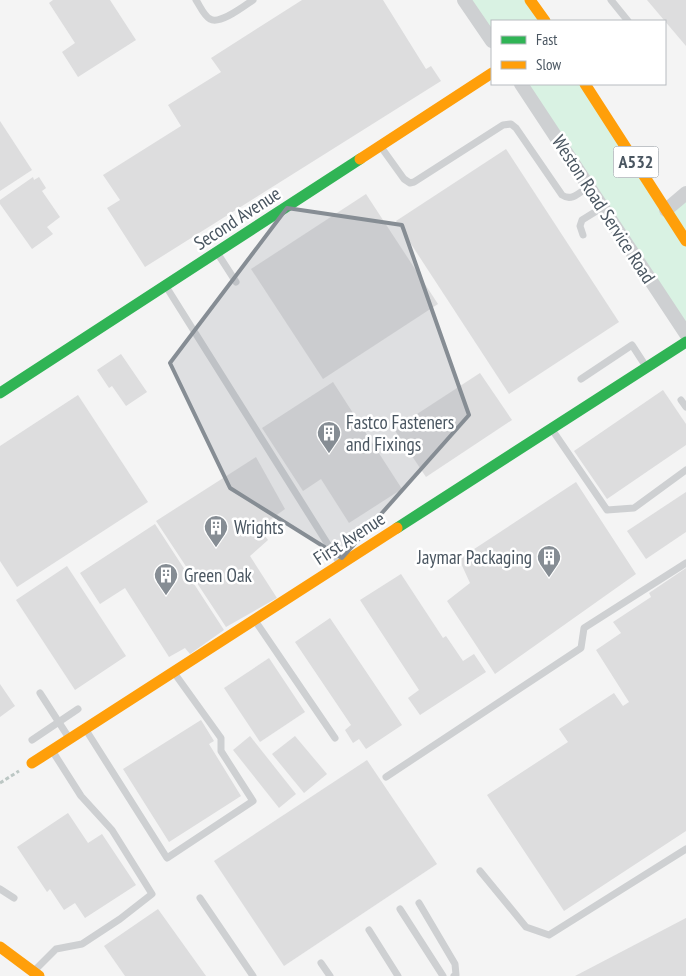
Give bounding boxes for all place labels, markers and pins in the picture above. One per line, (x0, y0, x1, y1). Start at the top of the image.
place label: Fastco Fasteners and Fixings (346, 410, 454, 456)
building icon: Fastco Fasteners and Fixings (316, 420, 342, 454)
building icon: Wrights (203, 514, 229, 548)
place label: Wrights (234, 515, 284, 539)
building icon: Jaymar Packaging (536, 544, 562, 578)
place label: Jaymar Packaging (416, 545, 532, 569)
building icon: Green Oak (153, 562, 179, 596)
place label: Green Oak (184, 563, 252, 587)

